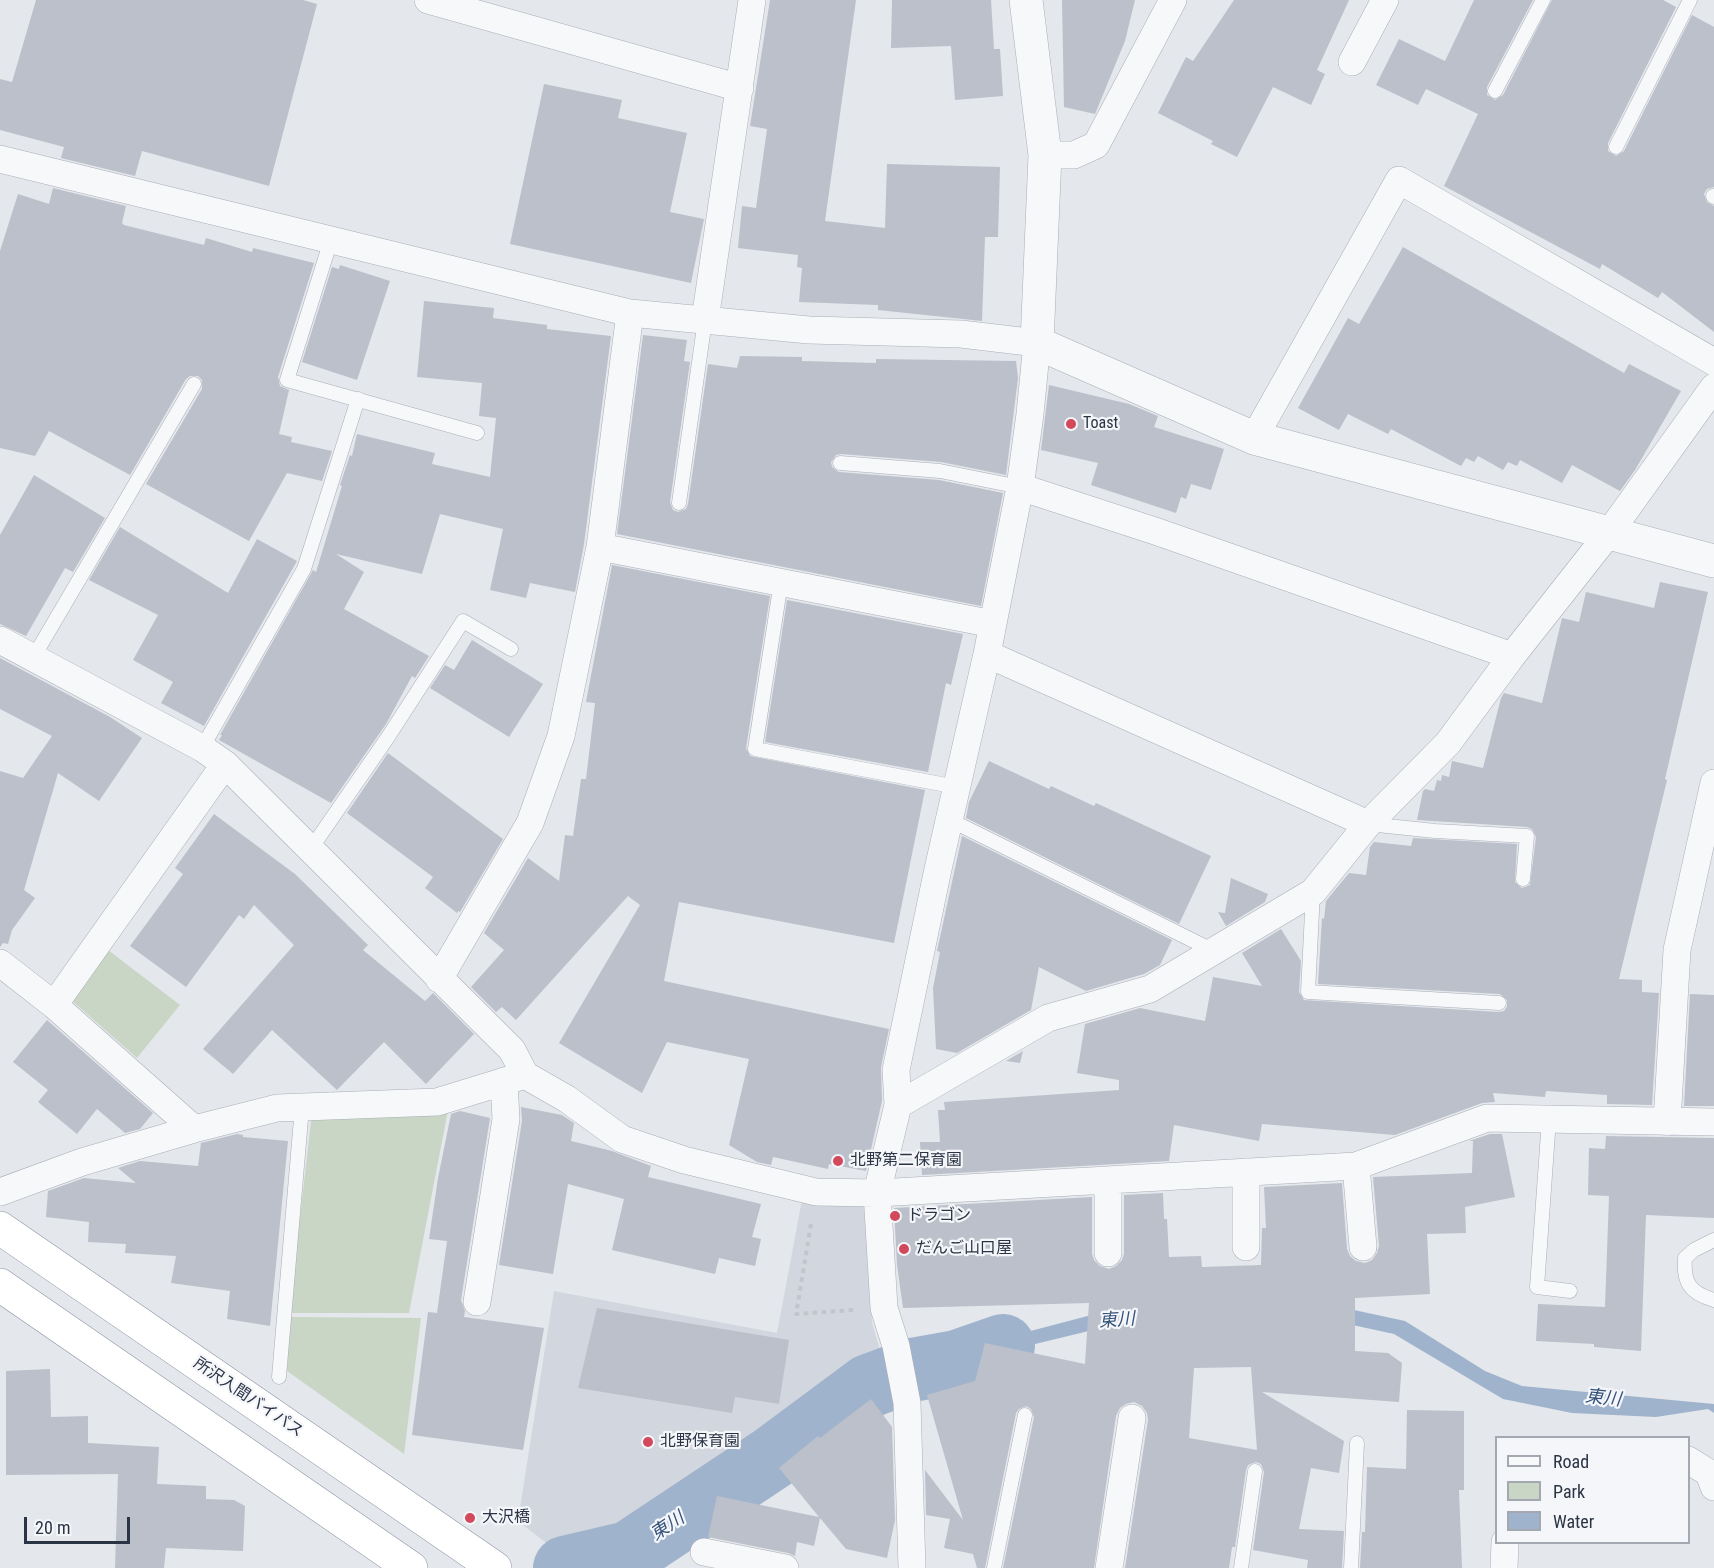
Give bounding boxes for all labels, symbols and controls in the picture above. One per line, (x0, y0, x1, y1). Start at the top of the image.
place label: Toast (1083, 414, 1118, 434)
marker: Toast (1064, 417, 1078, 431)
place label: 北野第二保育園 (850, 1151, 962, 1171)
marker: 北野第二保育園 (831, 1154, 845, 1168)
place label: ドラゴン (907, 1206, 971, 1226)
marker: ドラゴン (888, 1209, 902, 1223)
place label: だんご山口屋 (916, 1239, 1012, 1259)
marker: だんご山口屋 (897, 1242, 911, 1256)
water label: 東川 (1098, 1309, 1136, 1333)
street label: 所沢入間バイパス (190, 1354, 306, 1442)
water label: 東川 (1584, 1386, 1622, 1412)
place label: 北野保育園 (660, 1432, 740, 1452)
marker: 北野保育園 (641, 1435, 655, 1449)
legend (1495, 1436, 1690, 1544)
text: Road (1553, 1451, 1589, 1472)
text: Park (1553, 1481, 1585, 1502)
scale bar (27, 1505, 134, 1543)
place label: 大沢橋 (482, 1508, 530, 1528)
water label: 東川 (647, 1508, 689, 1546)
marker: 大沢橋 (463, 1511, 477, 1525)
text: Water (1553, 1511, 1594, 1532)
text: 20 m (35, 1517, 70, 1538)

